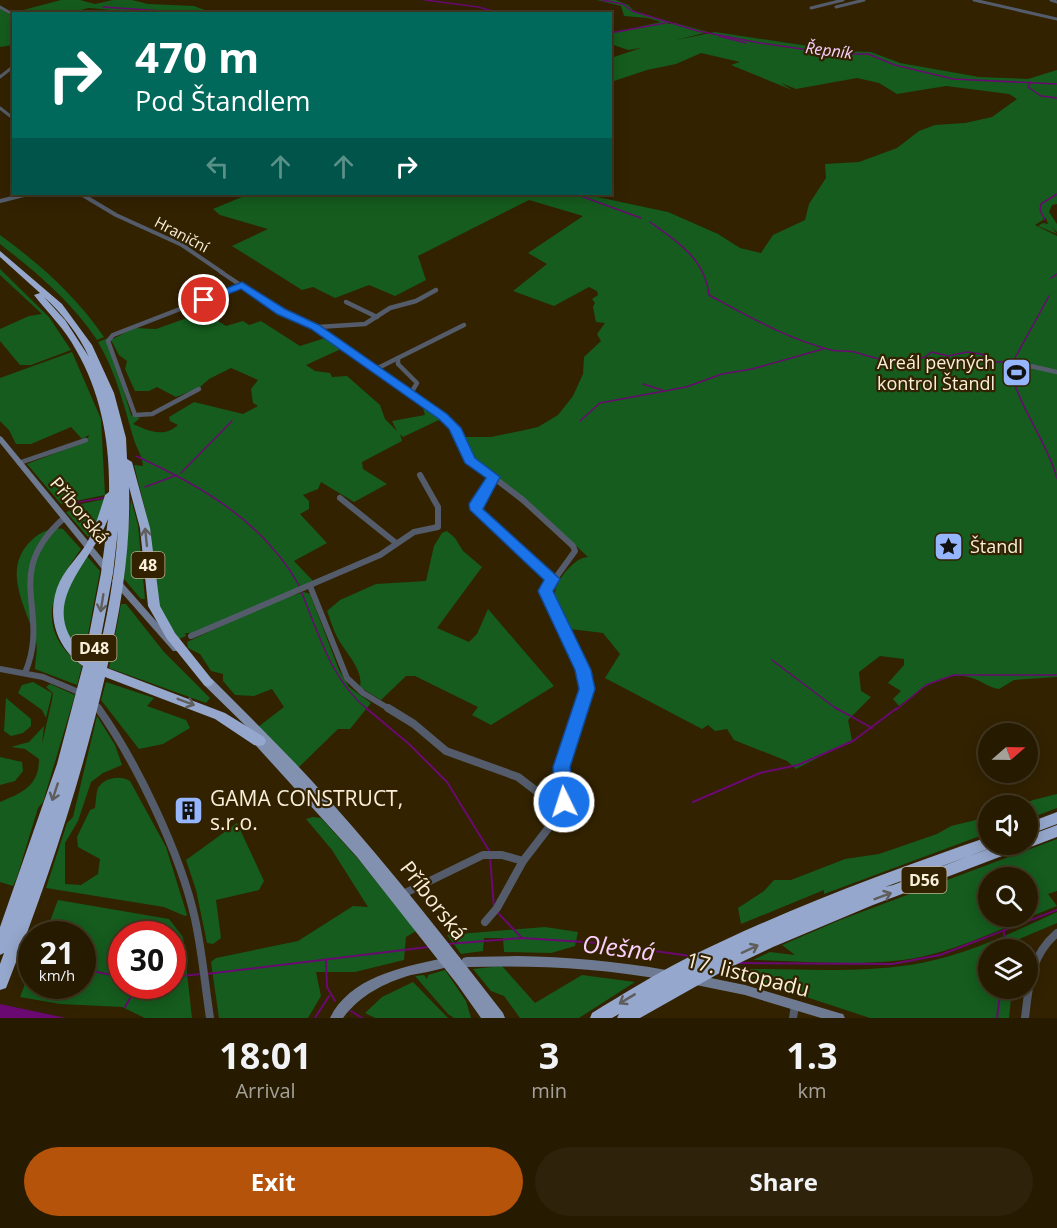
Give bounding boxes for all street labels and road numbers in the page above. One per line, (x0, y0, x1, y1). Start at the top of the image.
street label: Hraniční (151, 211, 214, 257)
street label: Příborská (45, 472, 115, 548)
road number: 48 (132, 552, 164, 578)
road number: D48 (72, 635, 116, 661)
street label: Příborská (394, 855, 474, 945)
road number: D56 (902, 867, 946, 893)
street label: 17. listopadu (683, 945, 813, 1003)

